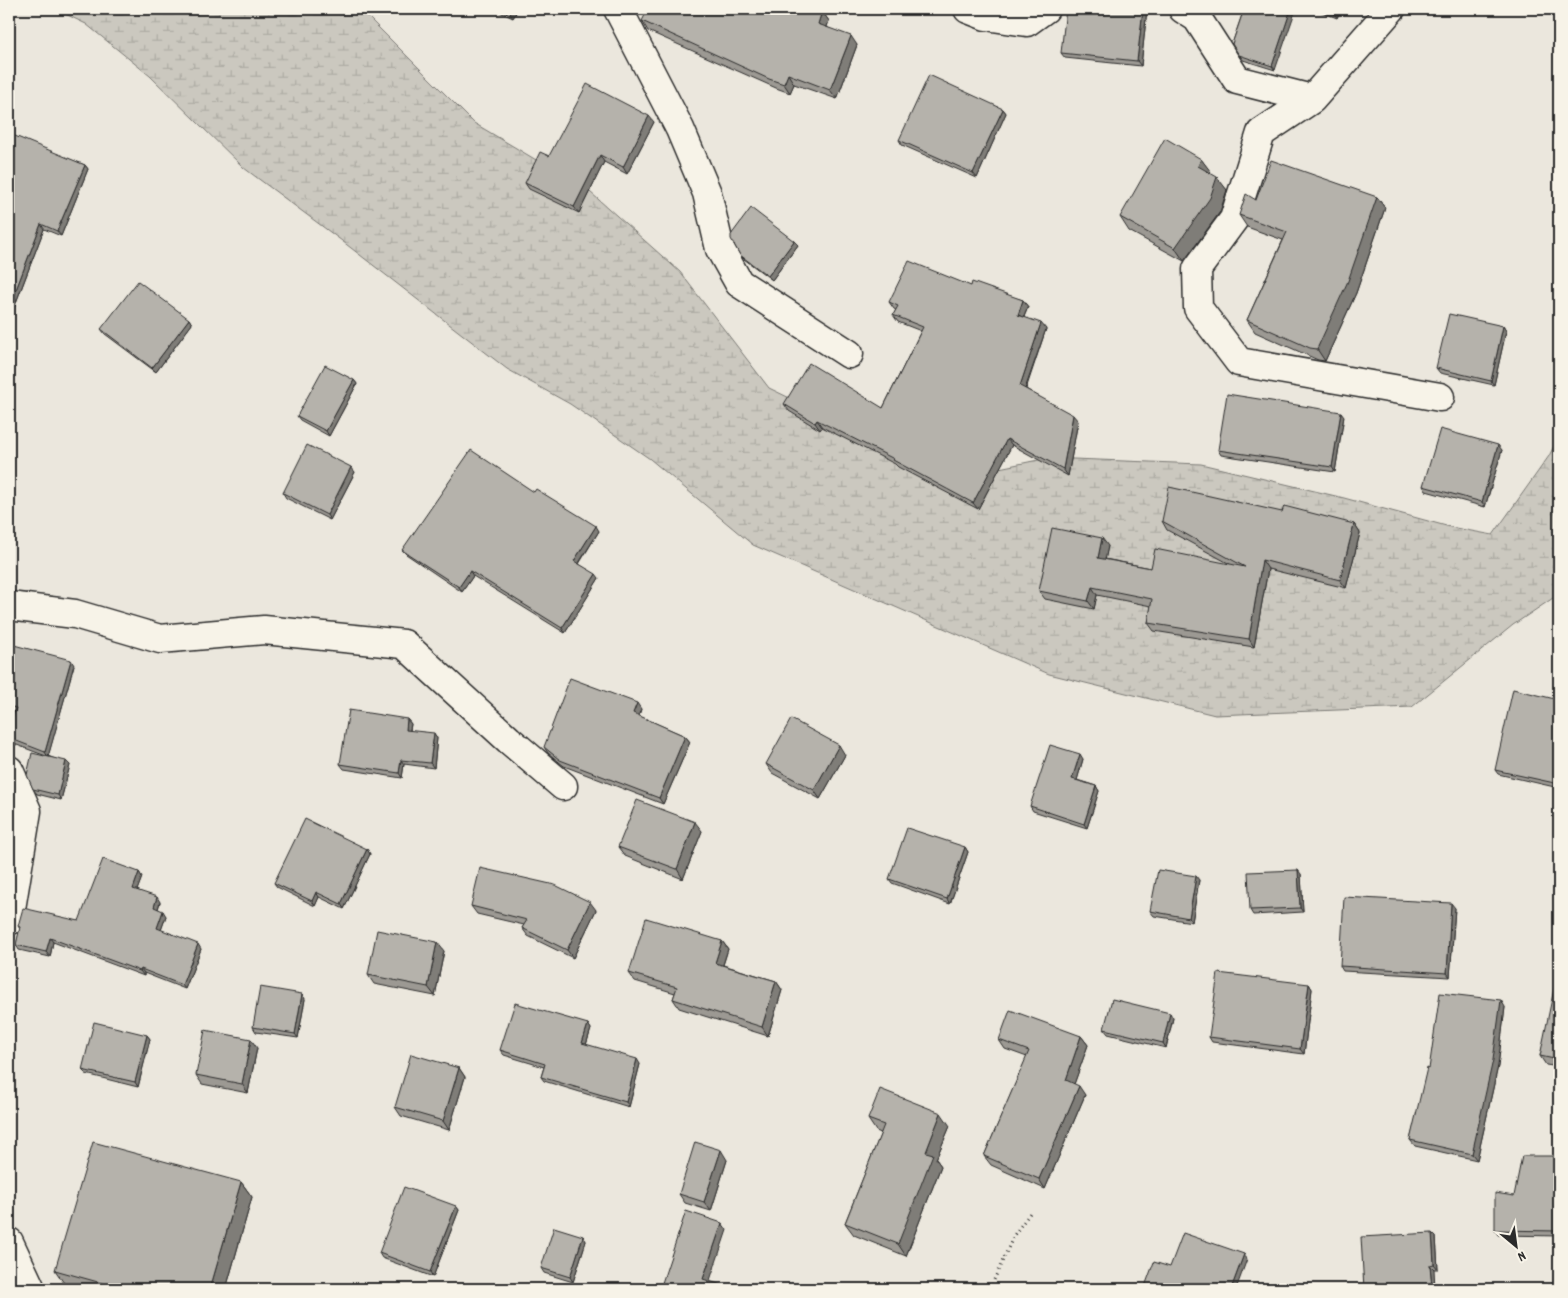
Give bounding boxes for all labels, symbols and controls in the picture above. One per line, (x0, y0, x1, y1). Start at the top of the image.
north arrow (1490, 1220, 1540, 1270)
text: N (1513, 1245, 1529, 1266)

